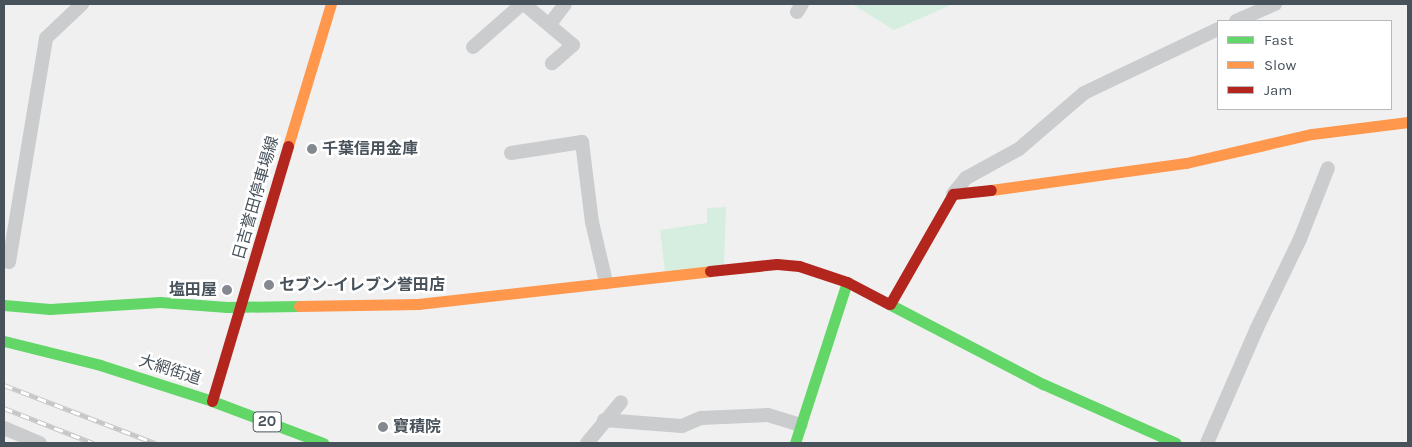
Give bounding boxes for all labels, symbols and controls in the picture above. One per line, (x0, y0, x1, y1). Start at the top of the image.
legend (1217, 20, 1392, 110)
text: Fast (1264, 31, 1293, 49)
text: Slow (1264, 56, 1296, 74)
text: Jam (1264, 81, 1292, 99)
street label: 日吉誉田停車場線 (229, 134, 283, 262)
place label: 千葉信用金庫 (322, 139, 418, 159)
marker: 千葉信用金庫 (306, 143, 318, 155)
place label: セブン-イレブン誉田店 (279, 275, 445, 295)
marker: セブン-イレブン誉田店 (263, 279, 275, 291)
place label: 塩田屋 (169, 280, 217, 300)
marker: 塩田屋 (221, 284, 233, 296)
street label: 大網街道 (137, 351, 203, 389)
road number: 20 (252, 410, 282, 434)
place label: 寶積院 (393, 417, 441, 437)
marker: 寶積院 (377, 421, 389, 433)

